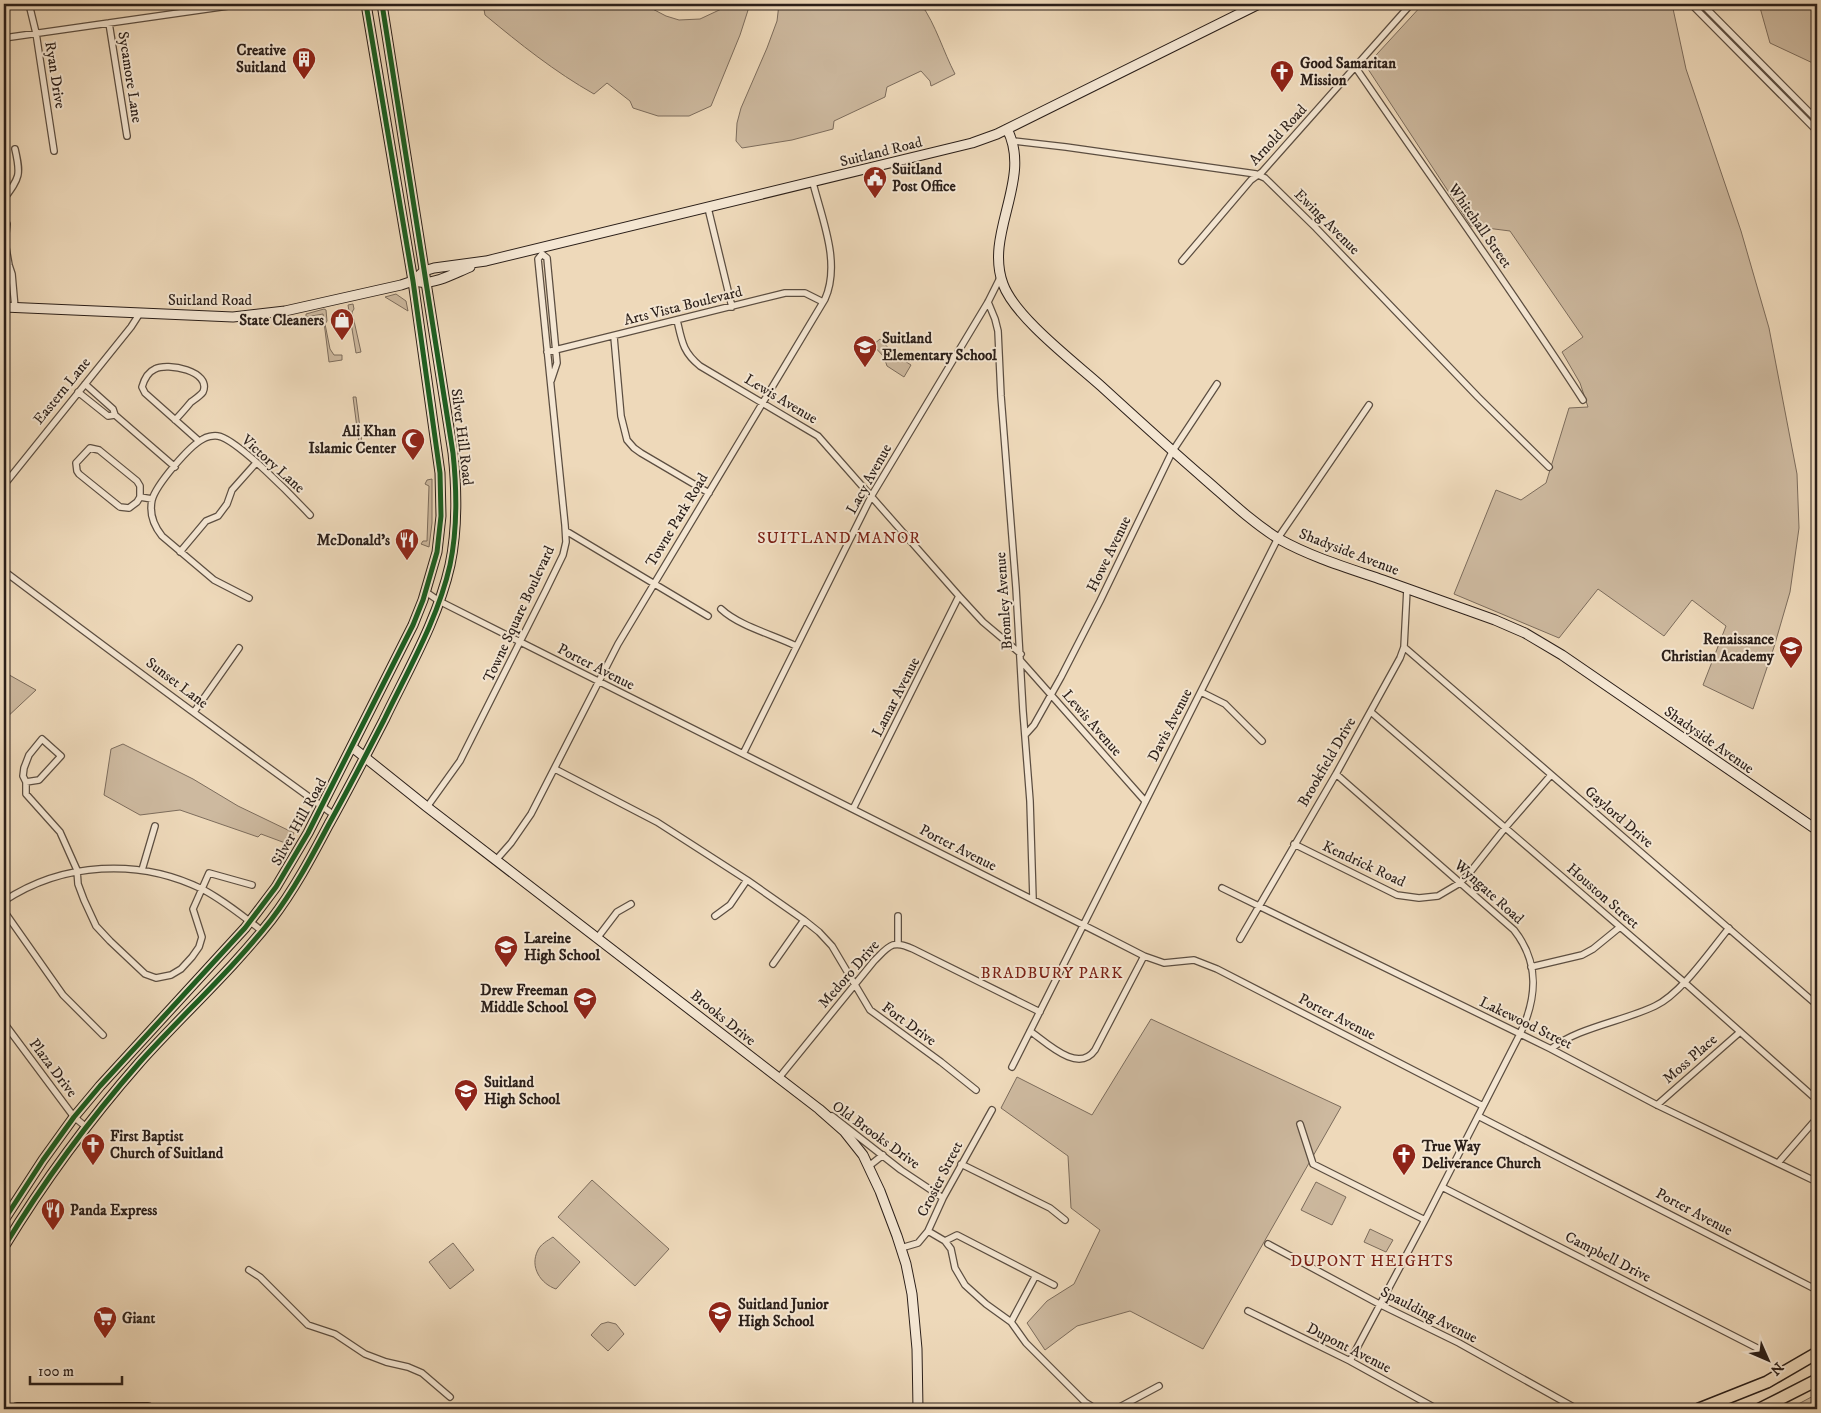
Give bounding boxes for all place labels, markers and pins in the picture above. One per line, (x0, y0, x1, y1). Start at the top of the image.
place label: Creative Suitland (236, 41, 287, 77)
building icon: Creative Suitland (291, 46, 317, 80)
place label: Good Samaritan Mission (1300, 54, 1396, 90)
church icon: Good Samaritan Mission (1269, 59, 1295, 93)
place label: Suitland Post Office (892, 160, 957, 196)
public building icon: Suitland Post Office (862, 165, 888, 199)
shop icon: State Cleaners (329, 307, 355, 341)
place label: State Cleaners (239, 311, 324, 330)
place label: Suitland Elementary School (882, 329, 997, 365)
school or university icon: Suitland Elementary School (852, 334, 878, 368)
place label: Ali Khan Islamic Center (309, 422, 396, 458)
mosque icon: Ali Khan Islamic Center (400, 427, 426, 461)
restaurant icon: McDonald's (394, 527, 420, 561)
place label: McDonald's (317, 531, 390, 550)
place label: Renaissance Christian Academy (1661, 630, 1775, 666)
school or university icon: Renaissance Christian Academy (1778, 635, 1804, 669)
place label: Lareine High School (524, 929, 601, 965)
school or university icon: Lareine High School (493, 934, 519, 968)
place label: Drew Freeman Middle School (480, 981, 568, 1017)
school or university icon: Drew Freeman Middle School (572, 986, 598, 1020)
place label: Suitland High School (484, 1073, 561, 1109)
school or university icon: Suitland High School (453, 1078, 479, 1112)
place label: First Baptist Church of Suitland (110, 1127, 224, 1163)
church icon: First Baptist Church of Suitland (80, 1132, 106, 1166)
place label: True Way Deliverance Church (1421, 1137, 1541, 1173)
church icon: True Way Deliverance Church (1391, 1142, 1417, 1176)
restaurant icon: Panda Express (40, 1197, 66, 1231)
place label: Panda Express (70, 1201, 157, 1220)
place label: Suitland Junior High School (738, 1295, 829, 1331)
school or university icon: Suitland Junior High School (707, 1300, 733, 1334)
supermarket icon: Giant (92, 1305, 118, 1339)
place label: Giant (122, 1309, 155, 1328)

